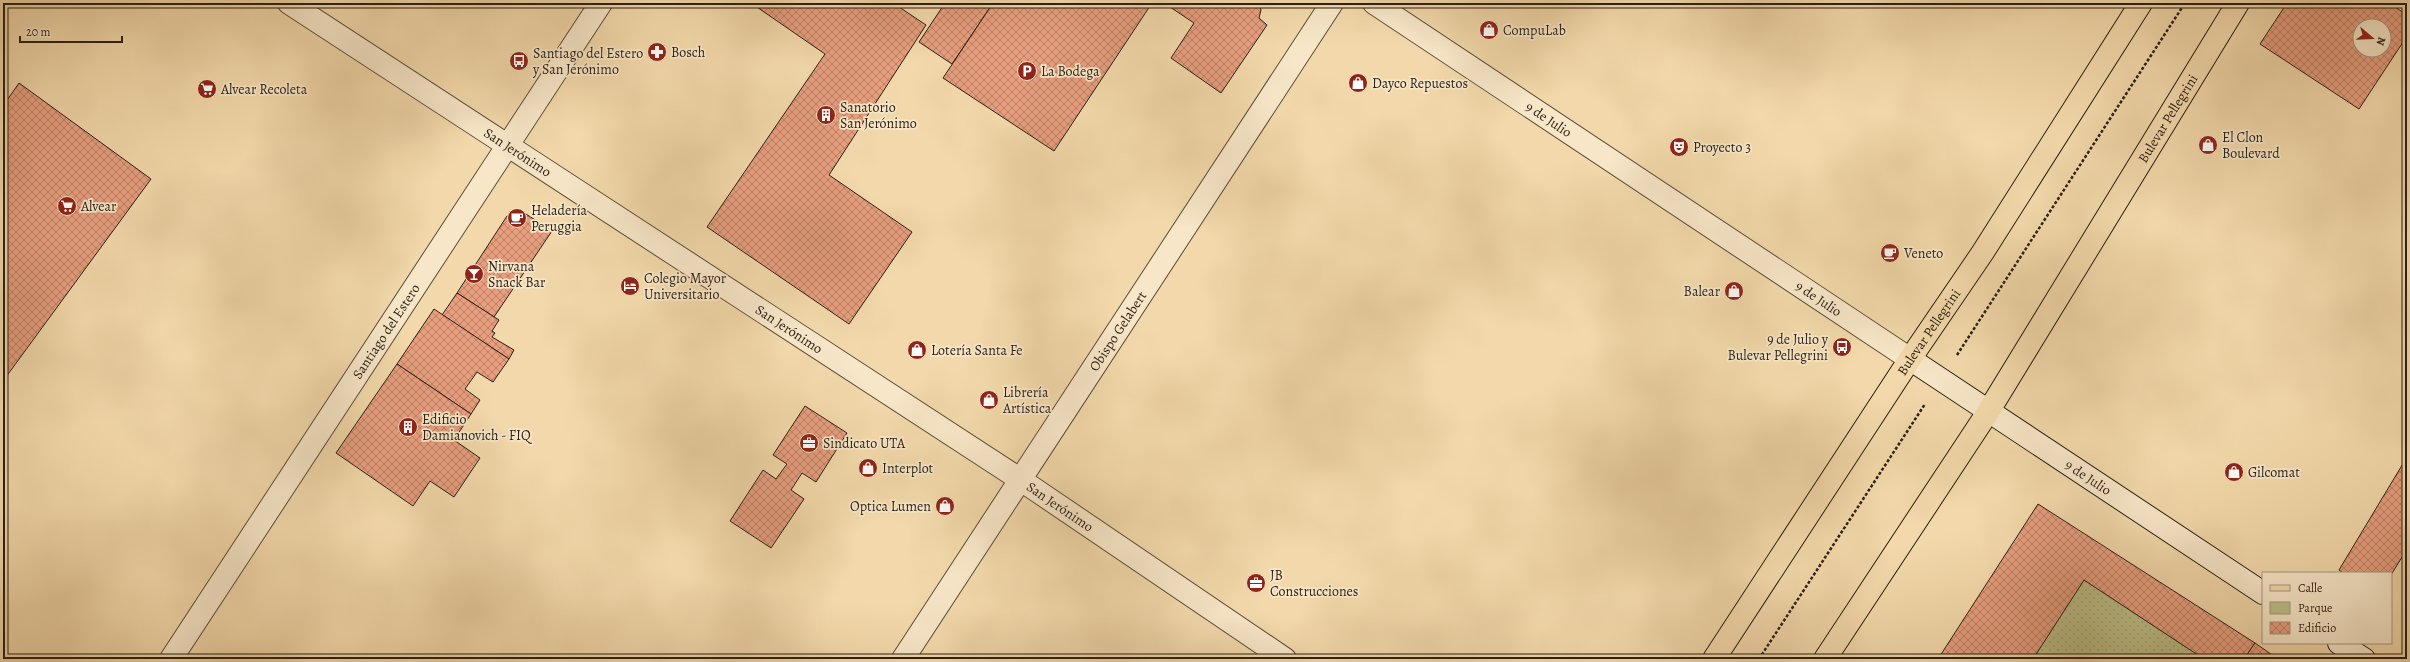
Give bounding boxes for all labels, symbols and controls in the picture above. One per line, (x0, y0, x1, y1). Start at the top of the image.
scale bar (20, 18, 122, 44)
north arrow (2352, 18, 2392, 58)
shop icon: CompuLab (1478, 19, 1500, 41)
place label: CompuLab (1503, 21, 1566, 40)
text: 20 m (26, 24, 50, 40)
text: N (2373, 35, 2389, 47)
pharmacy icon: Bosch (646, 41, 668, 63)
place label: Bosch (671, 43, 706, 62)
place label: Santiago del Estero y San Jerónimo (532, 44, 643, 79)
bus stop icon: Santiago del Estero y San Jerónimo (508, 50, 530, 72)
parking icon: La Bodega (1016, 60, 1038, 82)
place label: La Bodega (1041, 62, 1100, 81)
street label: Bulevar Pellegrini (2133, 70, 2202, 166)
shop icon: Dayco Repuestos (1347, 72, 1369, 94)
place label: Dayco Repuestos (1372, 74, 1468, 93)
supermarket icon: Alvear Recoleta (196, 78, 218, 100)
place label: Alvear Recoleta (220, 80, 308, 99)
street label: 9 de Julio (1522, 97, 1576, 141)
place label: Sanatorio San Jerónimo (840, 98, 917, 133)
building icon: Sanatorio San Jerónimo (815, 104, 837, 126)
street label: San Jerónimo (480, 123, 555, 181)
place label: El Clon Boulevard (2222, 128, 2280, 163)
shop icon: El Clon Boulevard (2197, 134, 2219, 156)
theatre icon: Proyecto 3 (1668, 136, 1690, 158)
place label: Proyecto 3 (1693, 138, 1751, 157)
supermarket icon: Alvear (56, 195, 78, 217)
place label: Alvear (80, 197, 117, 216)
place label: Heladería Peruggia (531, 201, 588, 236)
cafe icon: Heladería Peruggia (506, 207, 528, 229)
cafe icon: Veneto (1879, 242, 1901, 264)
place label: Veneto (1903, 244, 1943, 263)
place label: Nirvana Snack Bar (488, 257, 546, 292)
bar icon: Nirvana Snack Bar (463, 263, 485, 285)
place label: Colegio Mayor Universitario (644, 269, 727, 304)
hotel icon: Colegio Mayor Universitario (619, 275, 641, 297)
street label: 9 de Julio (1792, 276, 1846, 321)
street label: Santiago del Estero (348, 280, 424, 382)
shop icon: Balear (1723, 280, 1745, 302)
place label: Balear (1684, 282, 1721, 301)
street label: Bulevar Pellegrini (1892, 285, 1965, 379)
street label: Obispo Gelabert (1084, 287, 1151, 375)
street label: San Jerónimo (752, 300, 827, 358)
place label: 9 de Julio y Bulevar Pellegrini (1727, 330, 1829, 365)
bus stop icon: 9 de Julio y Bulevar Pellegrini (1831, 336, 1853, 358)
shop icon: Lotería Santa Fe (906, 339, 928, 361)
place label: Lotería Santa Fe (931, 341, 1023, 360)
place label: Librería Artística (1002, 383, 1052, 418)
shop icon: Librería Artística (978, 389, 1000, 411)
place label: Edificio Damianovich - FIQ (422, 410, 533, 445)
building icon: Edificio Damianovich - FIQ (397, 416, 419, 438)
office icon: Sindicato UTA (798, 432, 820, 454)
place label: Sindicato UTA (823, 434, 906, 453)
street label: 9 de Julio (2062, 455, 2115, 499)
shop icon: Interplot (857, 457, 879, 479)
place label: Interplot (882, 459, 934, 478)
shop icon: Gilcomat (2223, 461, 2245, 483)
place label: Gilcomat (2248, 463, 2300, 482)
street label: San Jerónimo (1023, 477, 1097, 536)
shop icon: Optica Lumen (934, 495, 956, 517)
place label: Optica Lumen (850, 497, 931, 516)
place label: JB Construcciones (1270, 566, 1358, 601)
office icon: JB Construcciones (1245, 572, 1267, 594)
legend (2262, 572, 2392, 644)
text: Calle (2298, 580, 2322, 596)
text: Parque (2298, 600, 2333, 616)
text: Edificio (2298, 620, 2336, 636)

